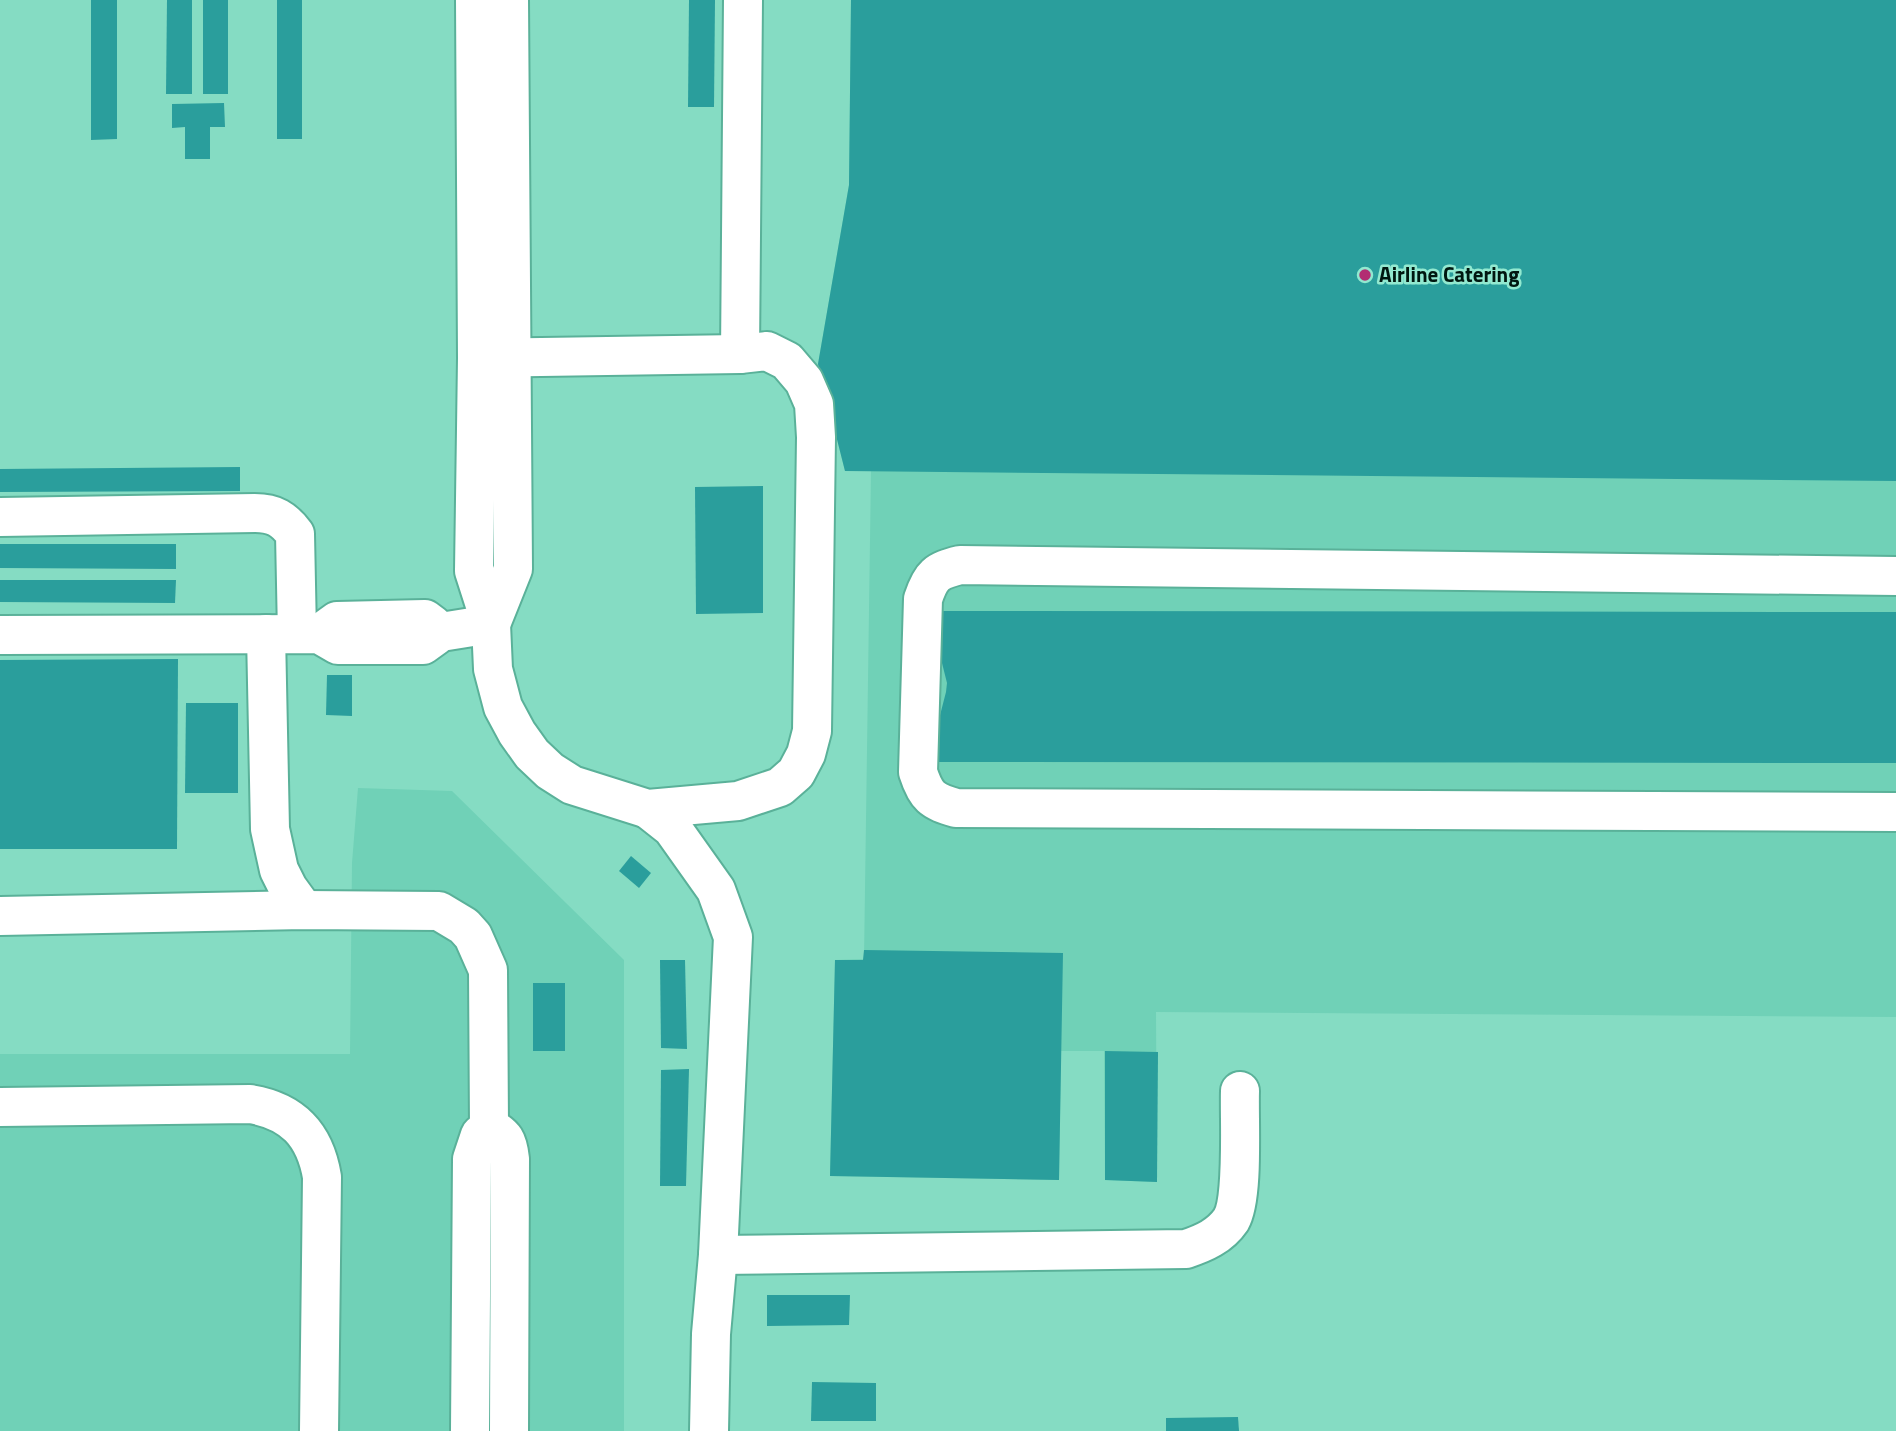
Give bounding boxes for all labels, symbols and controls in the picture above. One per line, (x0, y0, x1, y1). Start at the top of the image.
place label: Airline Catering (1379, 258, 1519, 290)
marker: Airline Catering (1357, 267, 1373, 283)

